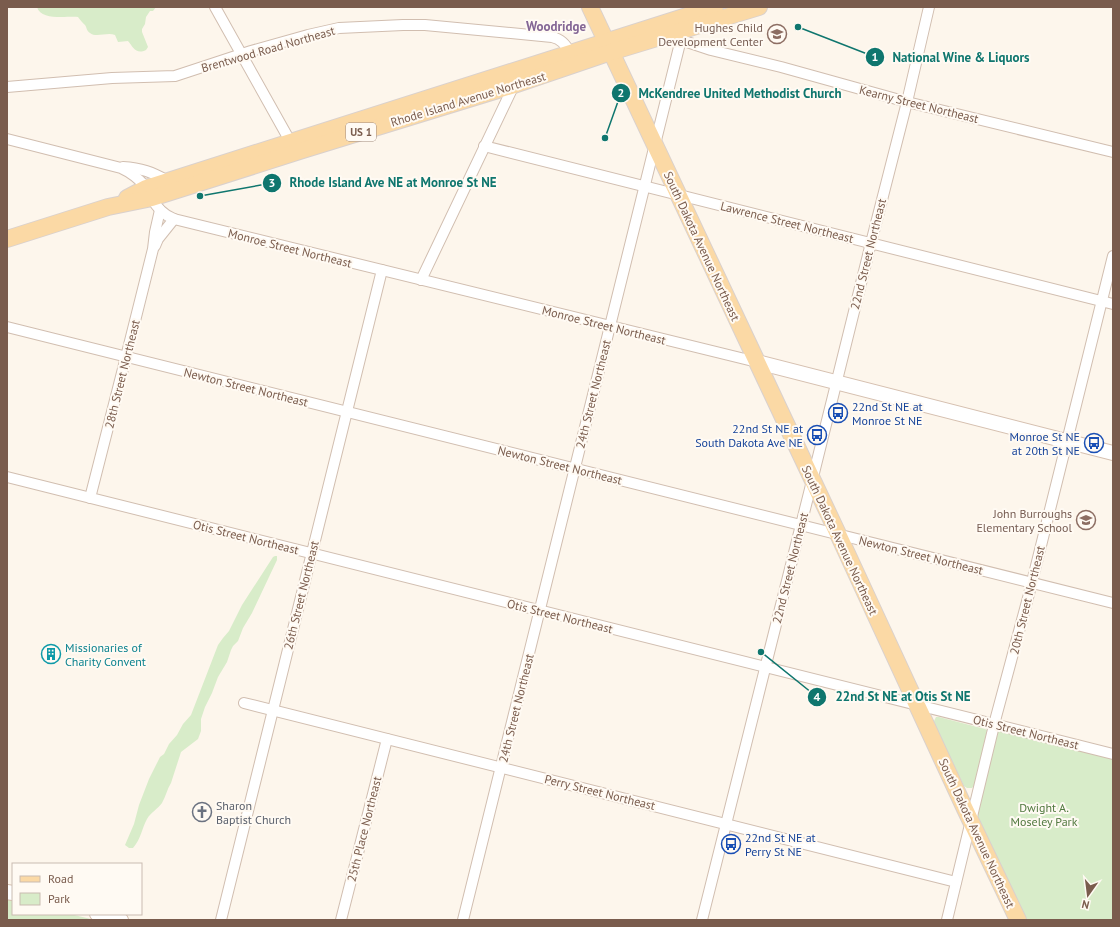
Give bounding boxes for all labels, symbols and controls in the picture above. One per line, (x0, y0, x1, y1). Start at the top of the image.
district label: Woodridge (526, 18, 586, 35)
place label: Hughes Child Development Center (658, 20, 763, 49)
street label: Brentwood Road Northeast (199, 23, 337, 75)
school or university icon: Hughes Child Development Center (766, 23, 788, 45)
callout: National Wine & Liquors (865, 45, 1038, 70)
text: 1 (872, 49, 878, 64)
text: National Wine & Liquors (892, 49, 1030, 66)
street label: Rhode Island Avenue Northeast (389, 68, 547, 130)
callout: McKendree United Methodist Church (611, 81, 850, 106)
street label: Kearny Street Northeast (858, 82, 980, 126)
text: 2 (618, 85, 624, 100)
text: McKendree United Methodist Church (638, 85, 842, 102)
road number: US 1 (346, 123, 376, 141)
street label: South Dakota Avenue Northeast (661, 169, 743, 323)
callout: Rhode Island Ave NE at Monroe St NE (262, 170, 505, 195)
text: Rhode Island Ave NE at Monroe St NE (289, 174, 497, 191)
text: 3 (269, 175, 275, 190)
street label: 22nd Street Northeast (847, 197, 889, 311)
street label: Lawrence Street Northeast (719, 198, 855, 246)
street label: Monroe Street Northeast (227, 225, 353, 271)
street label: Monroe Street Northeast (541, 302, 667, 348)
street label: 28th Street Northeast (101, 318, 143, 430)
street label: 24th Street Northeast (572, 338, 614, 450)
street label: Newton Street Northeast (182, 364, 310, 410)
place label: 22nd St NE at Monroe St NE (852, 399, 923, 428)
bus stop icon: 22nd St NE at Monroe St NE (827, 402, 849, 424)
place label: 22nd St NE at South Dakota Ave NE (695, 421, 803, 450)
bus stop icon: 22nd St NE at South Dakota Ave NE (806, 424, 828, 446)
place label: Monroe St NE at 20th St NE (1010, 429, 1080, 458)
bus stop icon: Monroe St NE at 20th St NE (1083, 432, 1105, 454)
street label: Newton Street Northeast (496, 442, 624, 488)
street label: South Dakota Avenue Northeast (799, 463, 881, 617)
place label: John Burroughs Elementary School (976, 506, 1072, 535)
school or university icon: John Burroughs Elementary School (1075, 509, 1097, 531)
street label: 22nd Street Northeast (769, 511, 811, 625)
street label: Otis Street Northeast (192, 517, 300, 557)
street label: Newton Street Northeast (857, 532, 985, 578)
street label: 26th Street Northeast (280, 539, 322, 651)
street label: 20th Street Northeast (1006, 544, 1048, 656)
street label: Otis Street Northeast (506, 596, 614, 636)
place label: Missionaries of Charity Convent (65, 640, 146, 669)
building icon: Missionaries of Charity Convent (40, 643, 62, 665)
street label: 24th Street Northeast (495, 652, 537, 764)
callout: 22nd St NE at Otis St NE (807, 684, 979, 709)
text: 22nd St NE at Otis St NE (835, 688, 971, 705)
text: 4 (814, 689, 821, 704)
street label: Otis Street Northeast (972, 712, 1080, 752)
street label: South Dakota Avenue Northeast (936, 756, 1018, 910)
street label: Perry Street Northeast (543, 771, 657, 813)
street label: 25th Place Northeast (344, 775, 384, 883)
place label: Sharon Baptist Church (216, 798, 291, 827)
park label: Dwight A. Moseley Park (1011, 800, 1078, 829)
church icon: Sharon Baptist Church (191, 801, 213, 823)
place label: 22nd St NE at Perry St NE (745, 830, 816, 859)
bus stop icon: 22nd St NE at Perry St NE (720, 833, 742, 855)
legend (12, 863, 142, 915)
text: Road (48, 871, 73, 886)
north arrow (1068, 875, 1108, 915)
text: Park (48, 891, 70, 906)
text: N (1080, 897, 1091, 912)

